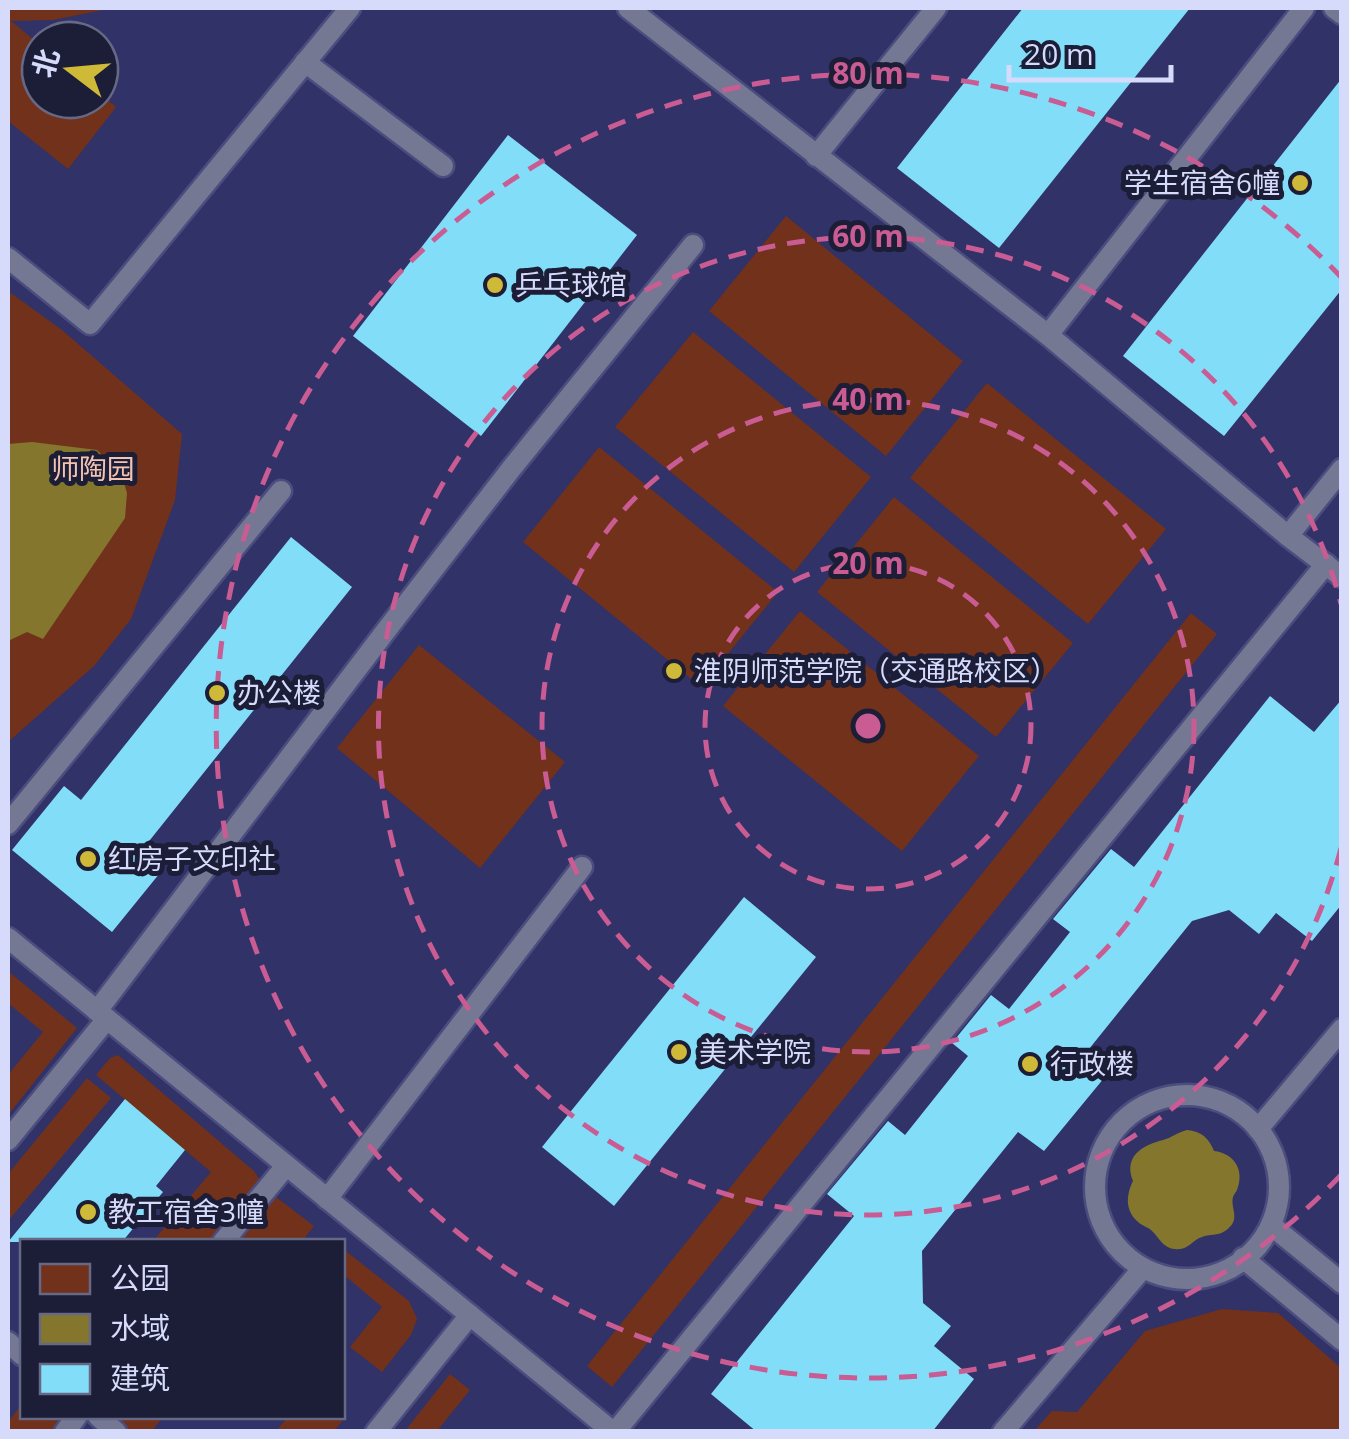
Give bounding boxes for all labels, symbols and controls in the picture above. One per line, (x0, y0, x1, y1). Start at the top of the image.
north arrow (20, 20, 120, 120)
scale bar (1009, 20, 1172, 82)
text: 20 m (1024, 33, 1094, 74)
text: 北 (23, 44, 67, 82)
text: 80 m (832, 52, 904, 93)
place label: 学生宿舍6幢 (1124, 163, 1280, 201)
marker: 学生宿舍6幢 (1289, 172, 1311, 194)
text: 60 m (832, 215, 904, 256)
place label: 乒乓球馆 (515, 265, 627, 303)
marker: 乒乓球馆 (484, 274, 506, 296)
text: 40 m (832, 378, 904, 419)
park label: 师陶园 (51, 449, 135, 487)
text: 20 m (832, 542, 904, 583)
place label: 淮阴师范学院（交通路校区） (694, 651, 1058, 689)
marker: 淮阴师范学院（交通路校区） (663, 660, 685, 682)
place label: 办公楼 (237, 673, 321, 711)
marker: 办公楼 (206, 682, 228, 704)
centre of rings (850, 708, 886, 744)
place label: 红房子文印社 (108, 839, 276, 877)
marker: 红房子文印社 (77, 848, 99, 870)
place label: 美术学院 (699, 1032, 811, 1070)
marker: 美术学院 (668, 1041, 690, 1063)
place label: 行政楼 (1050, 1044, 1134, 1082)
marker: 行政楼 (1019, 1053, 1041, 1075)
place label: 教工宿舍3幢 (108, 1192, 264, 1230)
marker: 教工宿舍3幢 (77, 1201, 99, 1223)
legend (20, 1239, 345, 1419)
text: 公园 (110, 1257, 170, 1298)
text: 水域 (110, 1307, 170, 1348)
text: 建筑 (110, 1357, 170, 1398)

